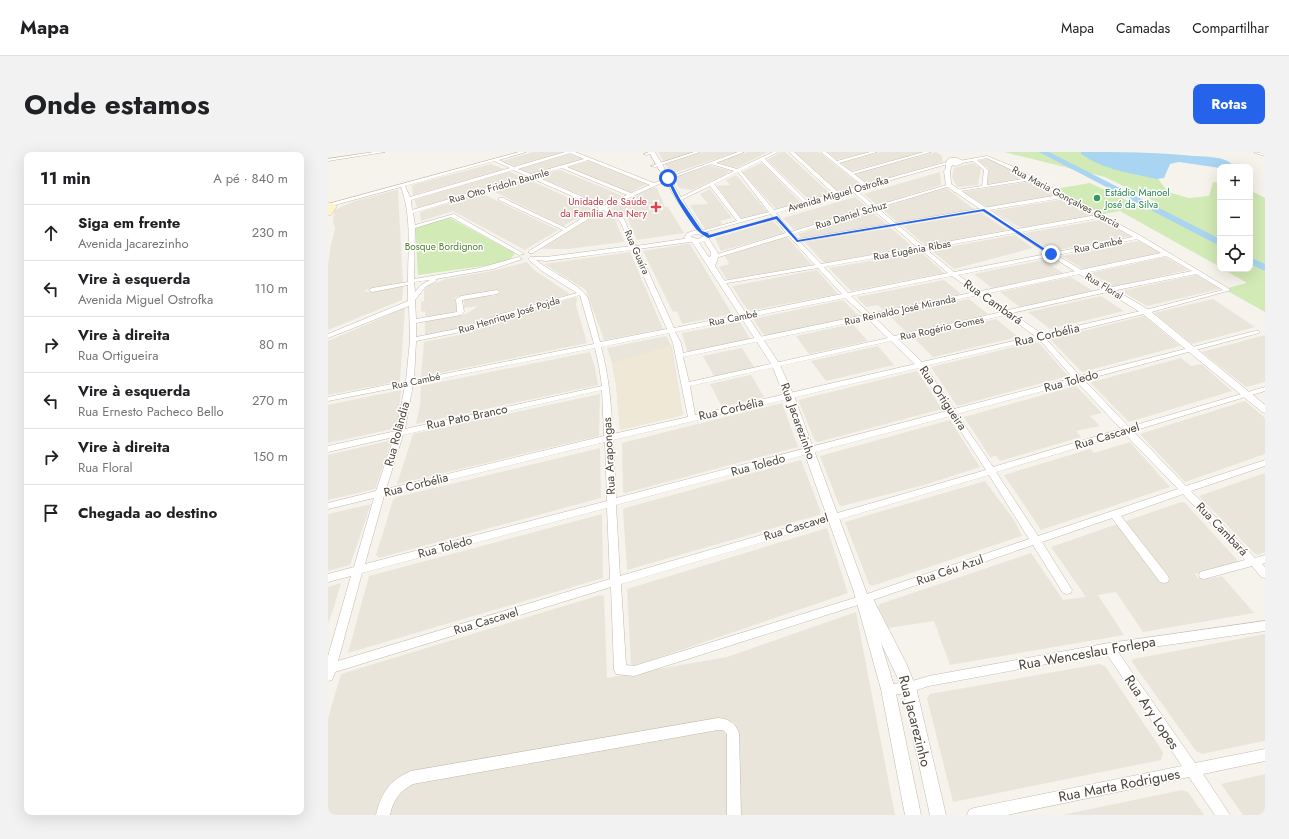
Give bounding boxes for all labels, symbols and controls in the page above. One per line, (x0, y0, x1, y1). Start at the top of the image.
text: Mapa (20, 14, 69, 41)
text: Mapa (1061, 18, 1094, 38)
text: Camadas (1116, 18, 1170, 38)
text: Compartilhar (1192, 18, 1269, 38)
text: Onde estamos (24, 84, 210, 125)
button: Rotas (1193, 84, 1265, 124)
street label: Rua Maria Gonçalves Garcia (1009, 162, 1123, 232)
map controls (1217, 164, 1253, 272)
button: + (1217, 164, 1253, 200)
street label: Rua Otto Fridoln Baumle (447, 165, 551, 207)
text: 11 min (40, 166, 91, 190)
text: A pé · 840 m (213, 169, 288, 188)
route start (659, 169, 677, 187)
street label: Avenida Miguel Ostrofka (786, 172, 890, 216)
place label: Estádio Manoel José da Silva (1103, 185, 1170, 212)
marker: Estádio Manoel José da Silva (1092, 193, 1102, 203)
place label: Unidade de Saúde da Família Ana Nery (560, 194, 648, 221)
street label: Rua Daniel Schuz (813, 197, 889, 233)
button: − (1217, 200, 1253, 236)
marker: Unidade de Saúde da Família Ana Nery (650, 201, 662, 213)
text: Siga em frente (78, 212, 180, 234)
icon: ahead (40, 222, 62, 244)
text: 230 m (252, 223, 288, 242)
street label: Rua Guaíra (621, 227, 654, 277)
street label: Rua Cambé (1073, 233, 1123, 257)
text: Avenida Jacarezinho (78, 234, 189, 253)
street label: Rua Eugênia Ribas (872, 236, 952, 264)
button: locate (1217, 236, 1253, 272)
park label: Bosque Bordignon (405, 239, 483, 254)
route end (1042, 245, 1060, 263)
text: Vire à esquerda (78, 268, 190, 290)
street label: Rua Floral (1082, 269, 1126, 303)
street label: Rua Cambará (960, 275, 1026, 329)
icon: left (40, 278, 62, 300)
text: 110 m (254, 279, 288, 298)
text: Avenida Miguel Ostrofka (78, 290, 213, 309)
street label: Rua Reinaldo José Miranda (843, 291, 957, 329)
street label: Rua Henrique José Pojda (457, 292, 562, 338)
street label: Rua Cambé (708, 306, 758, 330)
street label: Rua Rogério Gomes (899, 312, 985, 344)
street label: Rua Corbélia (1013, 319, 1081, 351)
text: Vire à direita (78, 324, 170, 346)
icon: right (40, 334, 62, 356)
text: 80 m (259, 335, 288, 354)
text: Rua Ortigueira (78, 346, 159, 365)
street label: Rua Ortigueira (915, 362, 971, 434)
street label: Rua Toledo (1042, 365, 1101, 397)
street label: Rua Cambé (390, 369, 442, 393)
text: Vire à esquerda (78, 380, 190, 402)
street label: Rua Jacarezinho (776, 380, 820, 462)
icon: left (40, 390, 62, 412)
text: 270 m (252, 391, 288, 410)
street label: Rua Corbélia (697, 393, 765, 425)
street label: Rua Rolândia (380, 399, 414, 468)
street label: Rua Pato Branco (425, 400, 510, 434)
text: Rua Ernesto Pacheco Bello (78, 402, 224, 421)
street label: Rua Arapongas (598, 417, 620, 495)
street label: Rua Cascavel (1072, 418, 1142, 454)
text: Vire à direita (78, 436, 170, 458)
icon: right (40, 446, 62, 468)
text: 150 m (253, 447, 288, 466)
street label: Rua Toledo (729, 449, 788, 481)
text: Rua Floral (78, 458, 133, 477)
street label: Rua Corbélia (382, 468, 450, 502)
street label: Rua Cambará (1192, 498, 1252, 560)
icon: arrive (40, 502, 62, 524)
text: Chegada ao destino (78, 502, 217, 524)
street label: Rua Cascavel (761, 509, 831, 545)
street label: Rua Toledo (416, 531, 475, 563)
street label: Rua Céu Azul (914, 550, 986, 590)
street label: Rua Cascavel (451, 603, 521, 639)
street label: Rua Wenceslau Forlepa (1017, 631, 1157, 675)
street label: Rua Ary Lopes (1120, 671, 1184, 753)
street label: Rua Jacarezinho (894, 673, 936, 769)
street label: Rua Marta Rodrigues (1057, 763, 1182, 807)

